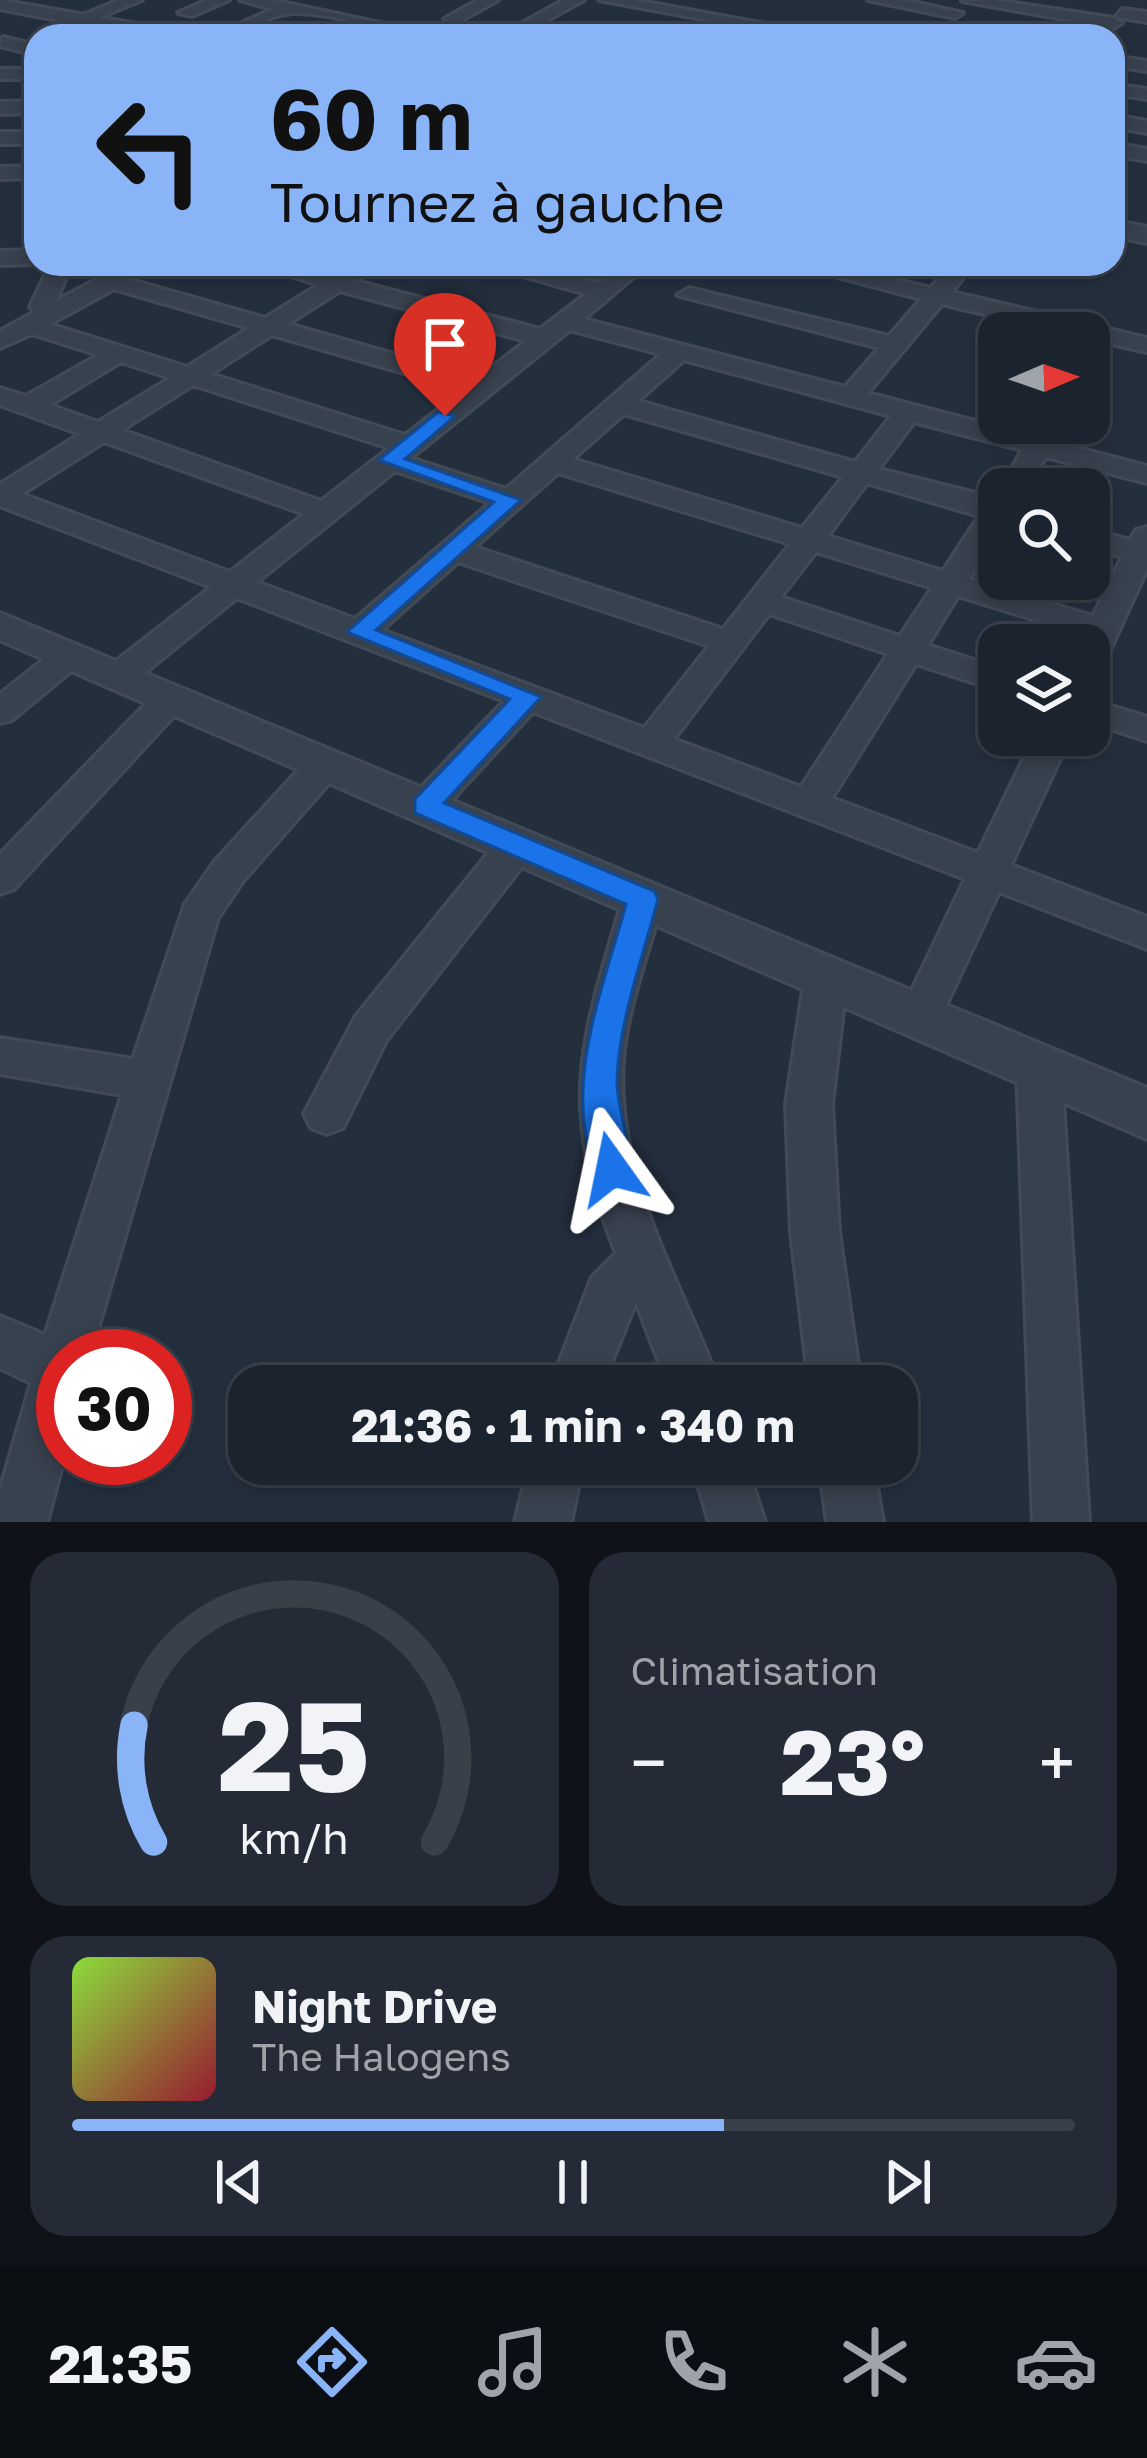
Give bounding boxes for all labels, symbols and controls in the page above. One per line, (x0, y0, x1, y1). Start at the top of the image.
text: 60 m (270, 68, 472, 168)
icon: left (72, 72, 228, 228)
text: Tournez à gauche (270, 169, 725, 234)
pin (394, 293, 496, 416)
icon: arrive (412, 311, 478, 377)
north arrow (978, 312, 1110, 444)
map controls (978, 312, 1110, 756)
button: search (978, 468, 1110, 600)
button: layers (978, 624, 1110, 756)
position arrow (549, 1106, 675, 1232)
speed limit sign: 30 (36, 1329, 192, 1485)
text: 21:36 · 1 min · 340 m (351, 1398, 795, 1452)
text: Climatisation (631, 1647, 878, 1694)
text: 25 (218, 1669, 370, 1818)
text: 23° (780, 1707, 925, 1815)
text: − (631, 1722, 667, 1802)
text: + (1039, 1722, 1075, 1802)
text: km/h (240, 1812, 349, 1863)
text: Night Drive (252, 1979, 497, 2033)
text: The Halogens (252, 2033, 511, 2080)
icon: previous (206, 2149, 272, 2215)
icon: pause (540, 2149, 606, 2215)
icon: next (875, 2149, 941, 2215)
icon: directions (290, 2320, 374, 2404)
icon: music (471, 2320, 555, 2404)
icon: phone (652, 2320, 736, 2404)
icon: climate (833, 2320, 917, 2404)
icon: car (1014, 2320, 1098, 2404)
text: 21:35 (49, 2330, 193, 2395)

